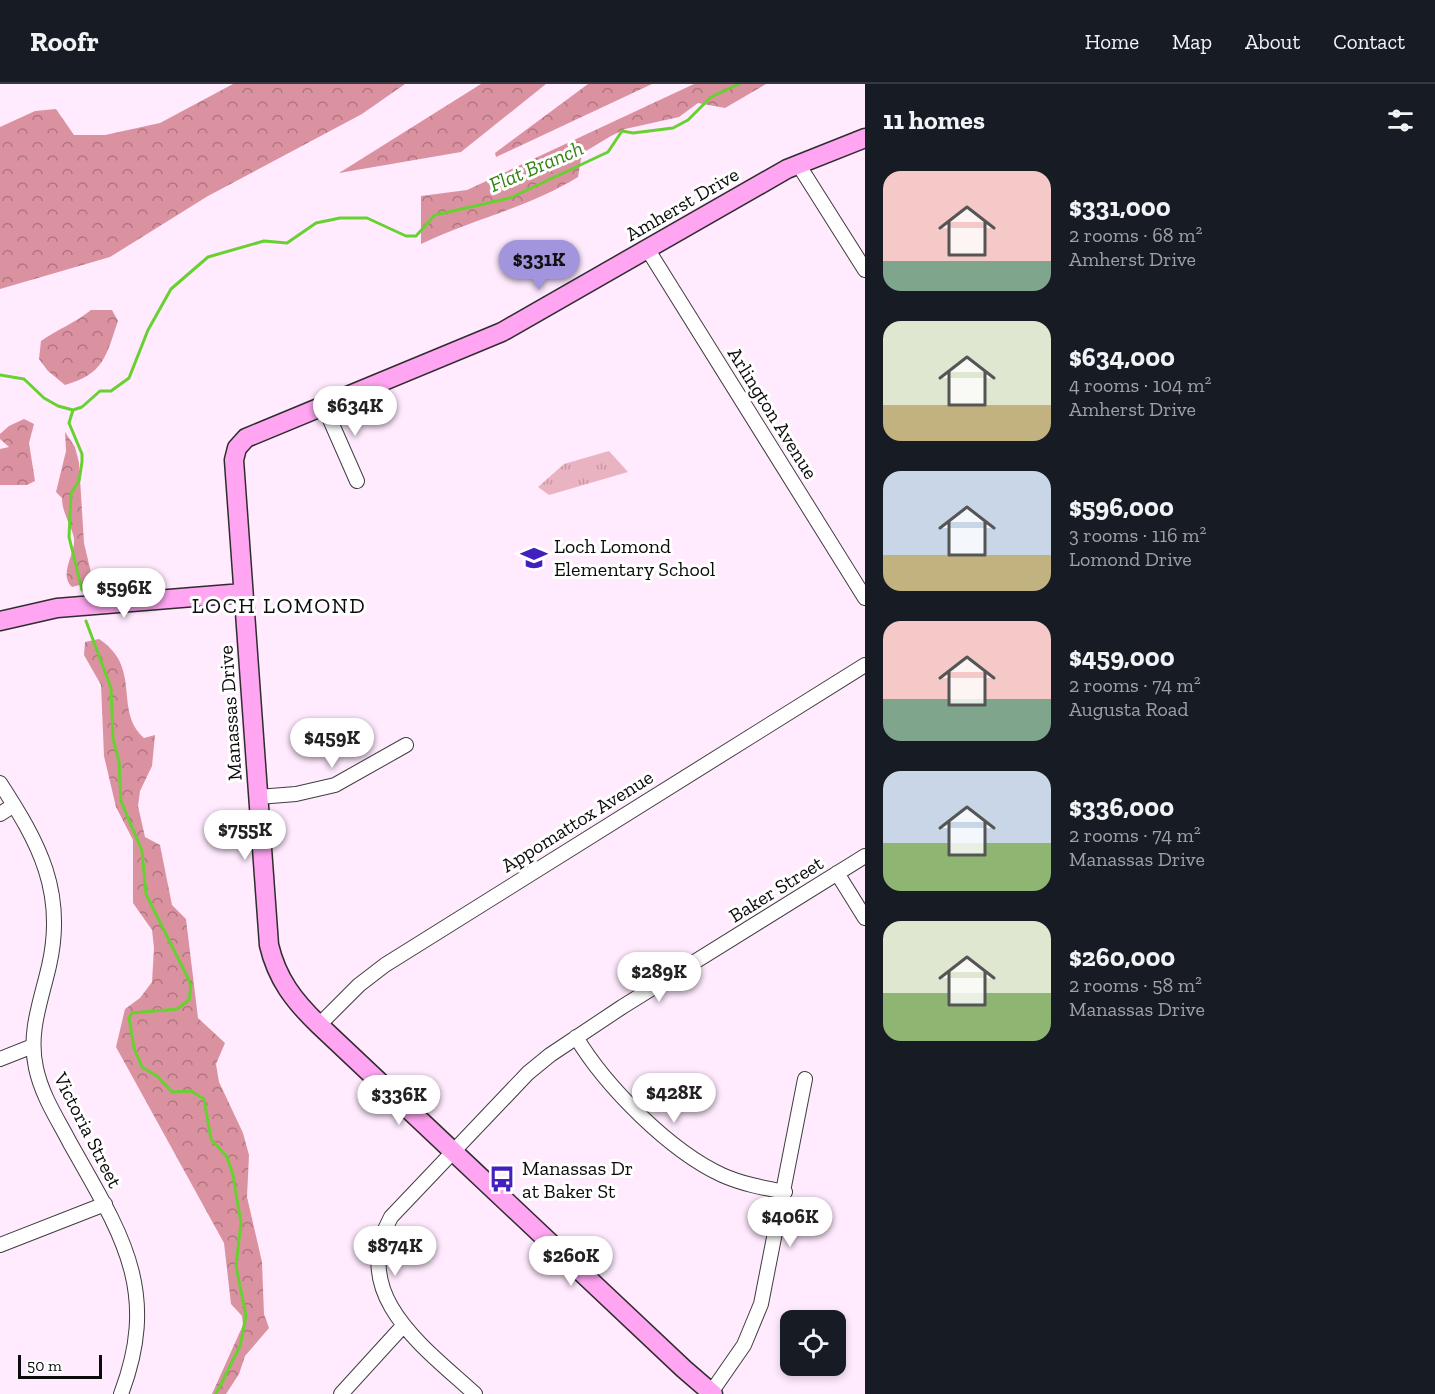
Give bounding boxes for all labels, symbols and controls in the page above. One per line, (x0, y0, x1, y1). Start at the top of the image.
text: Roofr (30, 25, 99, 58)
text: Home (1085, 29, 1139, 54)
text: Map (1172, 29, 1212, 54)
text: About (1245, 29, 1300, 54)
text: Contact (1333, 29, 1405, 54)
text: 11 homes (883, 104, 985, 136)
icon: filters (1384, 104, 1417, 137)
water label: Flat Branch (485, 135, 587, 197)
street label: Amherst Drive (621, 162, 743, 246)
text: $331,000 (1069, 191, 1171, 223)
icon: home (931, 195, 1003, 267)
text: 2 rooms · 68 m² (1069, 223, 1202, 247)
pin: $331K (497, 240, 581, 291)
text: $331K (513, 247, 565, 271)
text: Amherst Drive (1069, 247, 1196, 271)
text: $634,000 (1069, 341, 1175, 373)
street label: Arlington Avenue (723, 343, 823, 483)
icon: home (931, 345, 1003, 417)
text: 4 rooms · 104 m² (1069, 373, 1211, 397)
pin: $634K (313, 386, 397, 437)
text: $634K (327, 393, 383, 417)
text: Amherst Drive (1069, 397, 1196, 421)
text: $596,000 (1069, 491, 1174, 523)
icon: home (931, 495, 1003, 567)
text: 3 rooms · 116 m² (1069, 523, 1206, 547)
place label: Loch Lomond Elementary School (554, 534, 715, 581)
school or university icon: Loch Lomond Elementary School (519, 543, 549, 573)
text: Lomond Drive (1069, 547, 1192, 571)
pin: $596K (82, 568, 166, 619)
text: $596K (96, 575, 152, 599)
district label: LOCH LOMOND (192, 592, 366, 619)
text: $459,000 (1069, 641, 1175, 673)
street label: Manassas Drive (213, 644, 247, 782)
icon: home (931, 645, 1003, 717)
text: 2 rooms · 74 m² (1069, 673, 1201, 697)
text: Augusta Road (1069, 697, 1188, 721)
pin: $459K (290, 718, 374, 769)
text: $459K (304, 725, 360, 749)
street label: Appomattox Avenue (497, 765, 657, 877)
text: $336,000 (1069, 791, 1174, 823)
icon: home (931, 795, 1003, 867)
pin: $755K (203, 810, 287, 861)
text: $755K (218, 817, 272, 841)
text: 2 rooms · 74 m² (1069, 823, 1201, 847)
text: Manassas Drive (1069, 847, 1205, 871)
street label: Baker Street (724, 850, 828, 927)
text: $260,000 (1069, 941, 1175, 973)
icon: home (931, 945, 1003, 1017)
pin: $289K (617, 952, 701, 1003)
text: $289K (631, 959, 687, 983)
text: 2 rooms · 58 m² (1069, 973, 1202, 997)
text: Manassas Drive (1069, 997, 1205, 1021)
street label: Victoria Street (48, 1068, 128, 1192)
pin: $428K (632, 1073, 716, 1124)
pin: $336K (357, 1075, 441, 1126)
text: $428K (646, 1080, 702, 1104)
text: $336K (371, 1082, 427, 1106)
place label: Manassas Dr at Baker St (522, 1156, 633, 1203)
bus stop icon: Manassas Dr at Baker St (487, 1164, 517, 1194)
pin: $406K (748, 1197, 832, 1248)
text: $406K (762, 1204, 818, 1228)
pin: $874K (353, 1226, 437, 1277)
text: $874K (367, 1233, 423, 1257)
pin: $260K (529, 1236, 613, 1287)
text: $260K (543, 1243, 599, 1267)
map controls (780, 1310, 846, 1376)
button: locate (780, 1310, 846, 1376)
scale bar (18, 1352, 102, 1380)
text: 50 m (27, 1356, 62, 1375)

